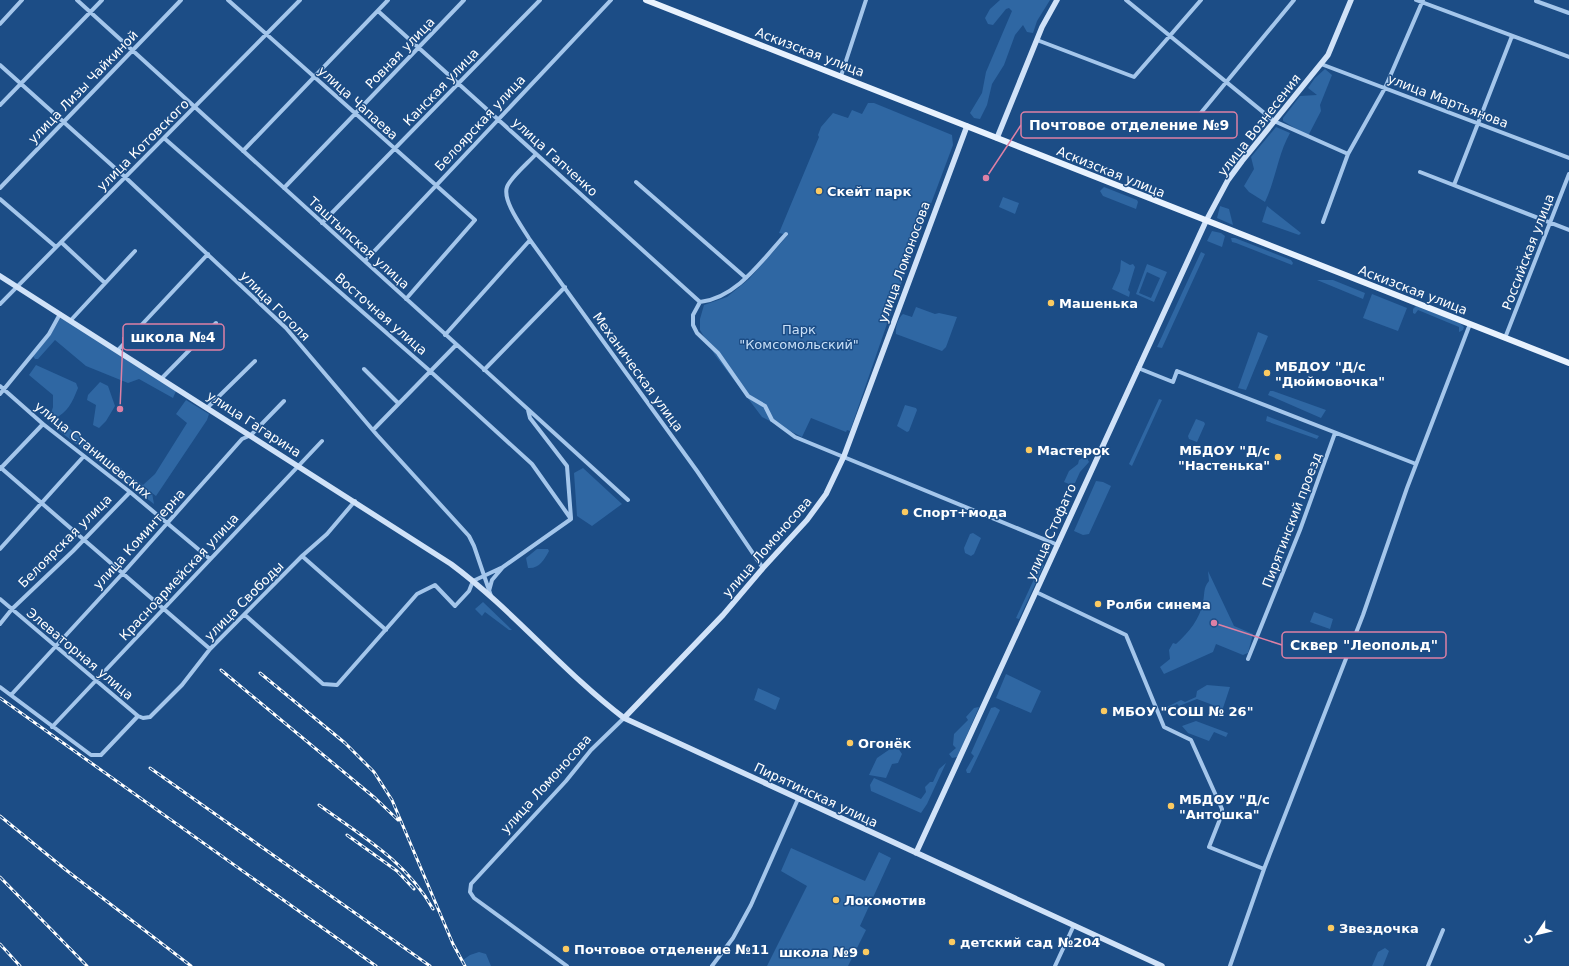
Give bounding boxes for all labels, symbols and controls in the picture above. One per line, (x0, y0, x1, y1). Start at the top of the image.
street label: Ровная улица (362, 14, 438, 92)
street label: Аскизская улица (753, 24, 867, 80)
street label: улица Лизы Чайкиной (25, 27, 141, 147)
street label: Канская улица (400, 45, 482, 129)
street label: улица Чапаева (315, 63, 401, 143)
street label: улица Вознесения (1214, 71, 1304, 179)
street label: улица Мартьянова (1386, 71, 1510, 131)
street label: Белоярская улица (432, 72, 528, 174)
street label: улица Котовского (94, 96, 192, 194)
callout: Почтовое отделение №9 (1021, 112, 1237, 138)
street label: улица Гапченко (509, 115, 601, 199)
text: Почтовое отделение №9 (1029, 117, 1229, 133)
street label: Аскизская улица (1055, 143, 1167, 201)
place label: Скейт парк (827, 184, 911, 199)
marker: Скейт парк (814, 186, 824, 196)
street label: Российская улица (1499, 192, 1557, 312)
street label: Таштыпская улица (305, 193, 412, 292)
street label: улица Ломоносова (875, 199, 933, 325)
street label: Аскизская улица (1356, 262, 1470, 318)
street label: улица Гоголя (237, 268, 313, 344)
street label: Восточная улица (332, 270, 430, 358)
place label: Машенька (1059, 296, 1138, 311)
marker: Машенька (1046, 298, 1056, 308)
street label: Механическая улица (590, 309, 686, 435)
park label: Парк "Комсомольский" (739, 322, 859, 352)
callout: школа №4 (123, 324, 224, 350)
text: школа №4 (130, 329, 216, 345)
place label: МБДОУ "Д/с "Дюймовочка" (1275, 359, 1385, 389)
marker: МБДОУ "Д/с "Дюймовочка" (1262, 368, 1272, 378)
street label: улица Гагарина (204, 388, 304, 460)
street label: улица Станишевских (32, 398, 155, 502)
place label: Мастерок (1037, 443, 1110, 458)
place label: МБДОУ "Д/с "Настенька" (1178, 443, 1270, 473)
marker: Мастерок (1024, 445, 1034, 455)
street label: Пирятинский проезд (1259, 450, 1325, 590)
marker: МБДОУ "Д/с "Настенька" (1273, 452, 1283, 462)
street label: улица Стофато (1023, 481, 1079, 583)
street label: улица Коминтерна (90, 486, 188, 592)
street label: Белоярская улица (15, 491, 115, 591)
street label: улица Ломоносова (719, 494, 815, 600)
place label: Спорт+мода (913, 505, 1007, 520)
marker: Спорт+мода (900, 507, 910, 517)
street label: Красноармейская улица (116, 511, 242, 643)
street label: улица Свободы (201, 558, 287, 644)
place label: Ролби синема (1106, 597, 1211, 612)
marker: Ролби синема (1093, 599, 1103, 609)
street label: Элеваторная улица (24, 605, 136, 703)
callout: Сквер "Леопольд" (1282, 632, 1446, 658)
text: Сквер "Леопольд" (1290, 637, 1438, 653)
place label: МБОУ "СОШ № 26" (1112, 704, 1253, 719)
marker: МБОУ "СОШ № 26" (1099, 706, 1109, 716)
street label: улица Ломоносова (498, 731, 594, 837)
place label: Огонёк (858, 736, 912, 751)
marker: Огонёк (845, 738, 855, 748)
street label: Пирятинская улица (752, 760, 880, 830)
place label: МБДОУ "Д/с "Антошка" (1179, 792, 1270, 822)
marker: МБДОУ "Д/с "Антошка" (1166, 801, 1176, 811)
place label: Локомотив (844, 893, 926, 908)
marker: Локомотив (831, 895, 841, 905)
north arrow (1517, 914, 1557, 954)
place label: Звездочка (1339, 921, 1419, 936)
marker: Звездочка (1326, 923, 1336, 933)
text: С (1522, 932, 1537, 946)
place label: детский сад №204 (960, 935, 1100, 950)
marker: детский сад №204 (947, 937, 957, 947)
place label: Почтовое отделение №11 (574, 942, 769, 957)
marker: Почтовое отделение №11 (561, 944, 571, 954)
place label: школа №9 (779, 945, 858, 960)
marker: школа №9 (861, 947, 871, 957)

